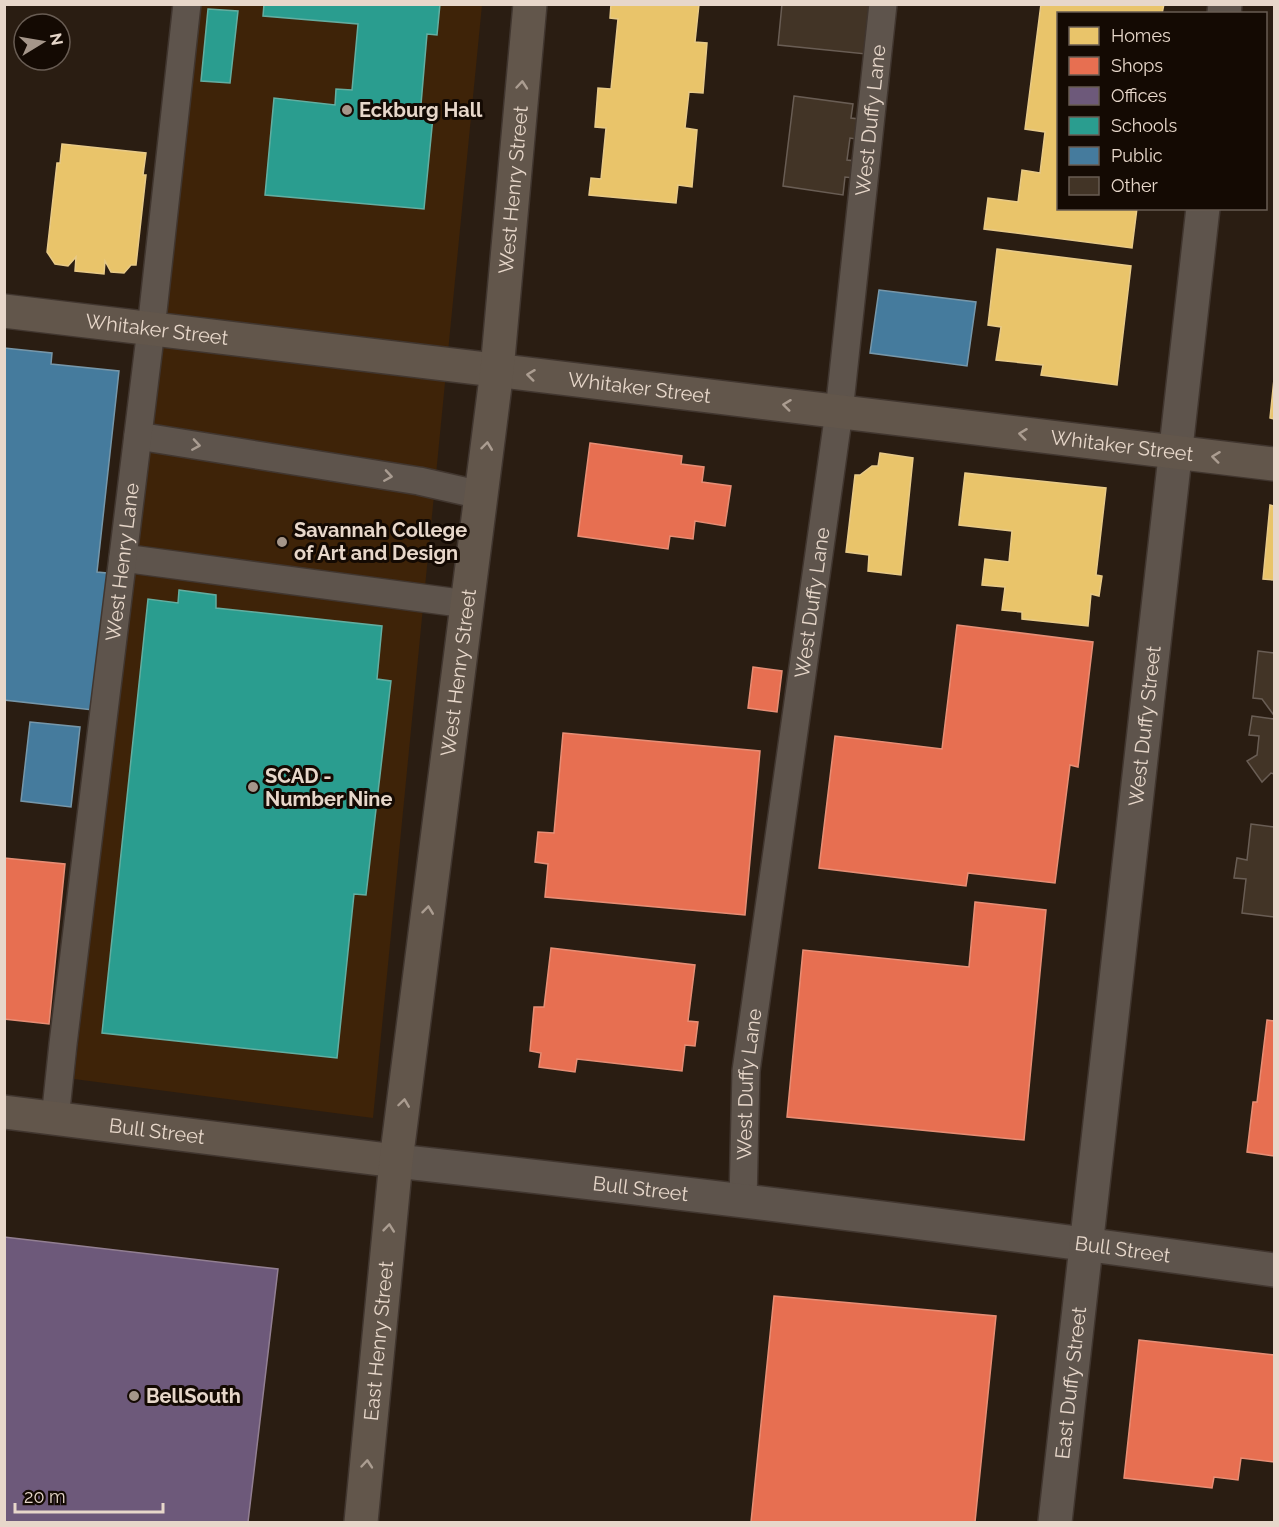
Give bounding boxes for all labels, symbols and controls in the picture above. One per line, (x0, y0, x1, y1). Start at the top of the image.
north arrow (12, 12, 72, 72)
legend (1057, 12, 1267, 210)
text: Homes (1111, 25, 1171, 46)
text: N (46, 31, 67, 47)
street label: West Duffy Lane (850, 43, 891, 197)
text: Shops (1111, 55, 1163, 76)
one-way arrow (516, 80, 529, 89)
text: Offices (1111, 85, 1167, 106)
place label: Eckburg Hall (359, 98, 483, 122)
marker: Eckburg Hall (340, 103, 354, 117)
street label: West Henry Street (494, 104, 533, 275)
text: Schools (1111, 115, 1178, 136)
text: Public (1111, 145, 1163, 166)
text: Other (1111, 175, 1159, 196)
street label: Whitaker Street (84, 309, 230, 350)
street label: Whitaker Street (567, 367, 712, 408)
one-way arrow (527, 369, 536, 381)
one-way arrow (783, 400, 792, 412)
street label: Whitaker Street (1049, 425, 1195, 466)
one-way arrow (1018, 428, 1027, 440)
one-way arrow (190, 438, 200, 451)
one-way arrow (481, 441, 493, 450)
one-way arrow (1212, 451, 1221, 464)
one-way arrow (383, 469, 393, 482)
street label: West Henry Lane (101, 481, 144, 643)
place label: Savannah College of Art and Design (294, 518, 467, 565)
street label: West Duffy Lane (790, 525, 835, 680)
marker: Savannah College of Art and Design (275, 535, 289, 549)
street label: West Henry Street (436, 587, 481, 758)
street label: West Duffy Street (1124, 644, 1166, 808)
place label: SCAD - Number Nine (265, 764, 392, 811)
marker: SCAD - Number Nine (246, 780, 260, 794)
one-way arrow (422, 905, 434, 915)
street label: West Duffy Lane (732, 1007, 767, 1160)
one-way arrow (397, 1099, 409, 1108)
street label: Bull Street (108, 1113, 206, 1149)
street label: Bull Street (591, 1171, 690, 1206)
one-way arrow (382, 1224, 395, 1233)
street label: Bull Street (1073, 1231, 1172, 1268)
street label: East Henry Street (359, 1260, 398, 1422)
street label: East Duffy Street (1050, 1305, 1091, 1460)
place label: BellSouth (146, 1384, 241, 1408)
marker: BellSouth (127, 1389, 141, 1403)
one-way arrow (360, 1460, 373, 1469)
scale bar (15, 1476, 164, 1514)
text: 20 m (24, 1486, 66, 1507)

